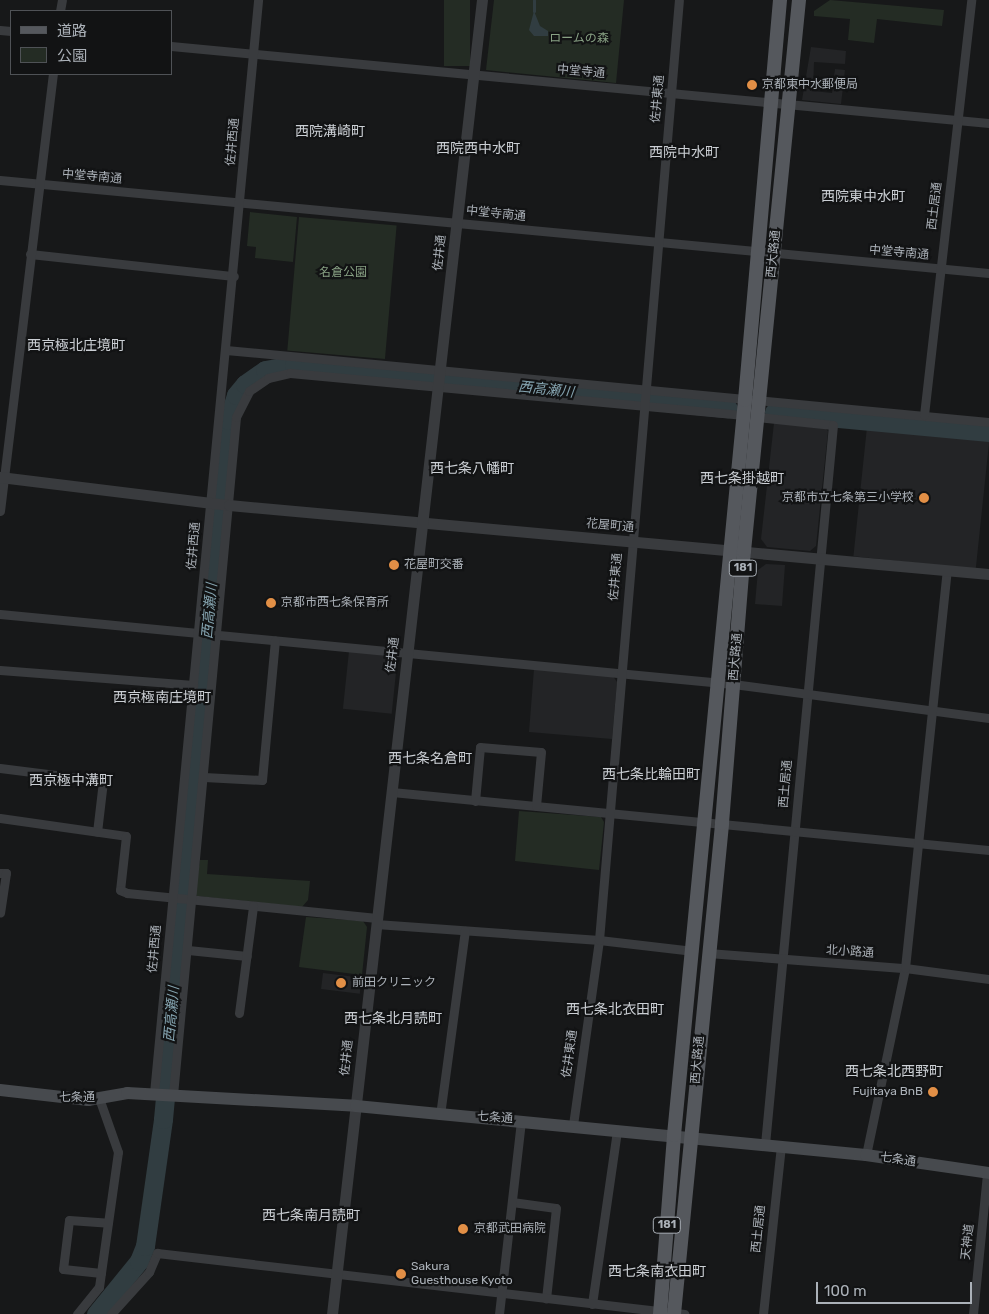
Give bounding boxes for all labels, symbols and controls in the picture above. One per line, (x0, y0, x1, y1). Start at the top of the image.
legend (10, 10, 172, 75)
text: 道路 (57, 22, 87, 40)
park label: ロームの森 (549, 32, 609, 46)
text: 公園 (57, 47, 87, 65)
street label: 中堂寺通 (556, 63, 606, 81)
street label: 佐井東通 (649, 74, 667, 124)
place label: 京都東中水郵便局 (762, 78, 858, 92)
marker: 京都東中水郵便局 (746, 79, 758, 91)
street label: 佐井西通 (224, 117, 242, 167)
district label: 西院溝崎町 (295, 124, 365, 140)
district label: 西院西中水町 (436, 141, 520, 157)
district label: 西院中水町 (649, 145, 719, 161)
street label: 中堂寺南通 (61, 167, 123, 187)
street label: 西土居通 (925, 181, 945, 231)
district label: 西院東中水町 (821, 189, 905, 205)
street label: 中堂寺南通 (465, 204, 527, 224)
street label: 西大路通 (764, 229, 784, 279)
street label: 佐井通 (431, 234, 449, 272)
street label: 中堂寺南通 (868, 243, 930, 263)
park label: 名倉公園 (319, 266, 367, 280)
district label: 西京極北庄境町 (27, 338, 125, 354)
water label: 西高瀬川 (517, 379, 575, 401)
district label: 西七条八幡町 (430, 461, 514, 477)
district label: 西七条掛越町 (700, 471, 784, 487)
place label: 京都市立七条第三小学校 (782, 491, 914, 505)
marker: 京都市立七条第三小学校 (918, 492, 930, 504)
street label: 花屋町通 (585, 517, 635, 535)
street label: 佐井西通 (185, 521, 203, 571)
street label: 佐井東通 (607, 552, 625, 602)
place label: 花屋町交番 (404, 558, 464, 572)
marker: 花屋町交番 (388, 559, 400, 571)
road number: 181 (728, 560, 758, 576)
water label: 西高瀬川 (199, 582, 221, 640)
place label: 京都市西七条保育所 (281, 596, 389, 610)
marker: 京都市西七条保育所 (265, 597, 277, 609)
street label: 西大路通 (727, 632, 745, 682)
street label: 佐井通 (384, 636, 402, 674)
district label: 西京極南庄境町 (113, 690, 211, 706)
district label: 西七条名倉町 (388, 751, 472, 767)
street label: 西土居通 (777, 759, 795, 809)
district label: 西七条比輪田町 (602, 767, 700, 783)
district label: 西京極中溝町 (29, 773, 113, 789)
street label: 佐井西通 (146, 924, 164, 974)
street label: 北小路通 (826, 943, 874, 961)
marker: 前田クリニック (334, 976, 348, 990)
place label: 前田クリニック (352, 976, 436, 990)
water label: 西高瀬川 (161, 985, 183, 1043)
district label: 西七条北衣田町 (566, 1002, 664, 1018)
district label: 西七条北月読町 (344, 1011, 442, 1027)
street label: 佐井東通 (560, 1029, 580, 1079)
street label: 西大路通 (689, 1035, 707, 1085)
street label: 佐井通 (338, 1039, 356, 1077)
district label: 西七条北西野町 (845, 1064, 943, 1080)
place label: Fujitaya BnB (852, 1085, 923, 1099)
marker: Fujitaya BnB (927, 1086, 939, 1098)
street label: 七条通 (59, 1091, 95, 1105)
street label: 七条通 (477, 1110, 513, 1126)
street label: 七条通 (879, 1150, 917, 1170)
street label: 西土居通 (749, 1204, 769, 1254)
district label: 西七条南月読町 (262, 1208, 360, 1224)
road number: 181 (652, 1216, 682, 1234)
marker: 京都武田病院 (456, 1222, 470, 1236)
place label: 京都武田病院 (474, 1222, 546, 1236)
street label: 天神道 (959, 1223, 977, 1261)
place label: Sakura Guesthouse Kyoto (411, 1260, 513, 1288)
district label: 西七条南衣田町 (608, 1264, 706, 1280)
marker: Sakura Guesthouse Kyoto (395, 1268, 407, 1280)
scale bar (819, 1272, 975, 1304)
text: 100 m (824, 1282, 866, 1300)

